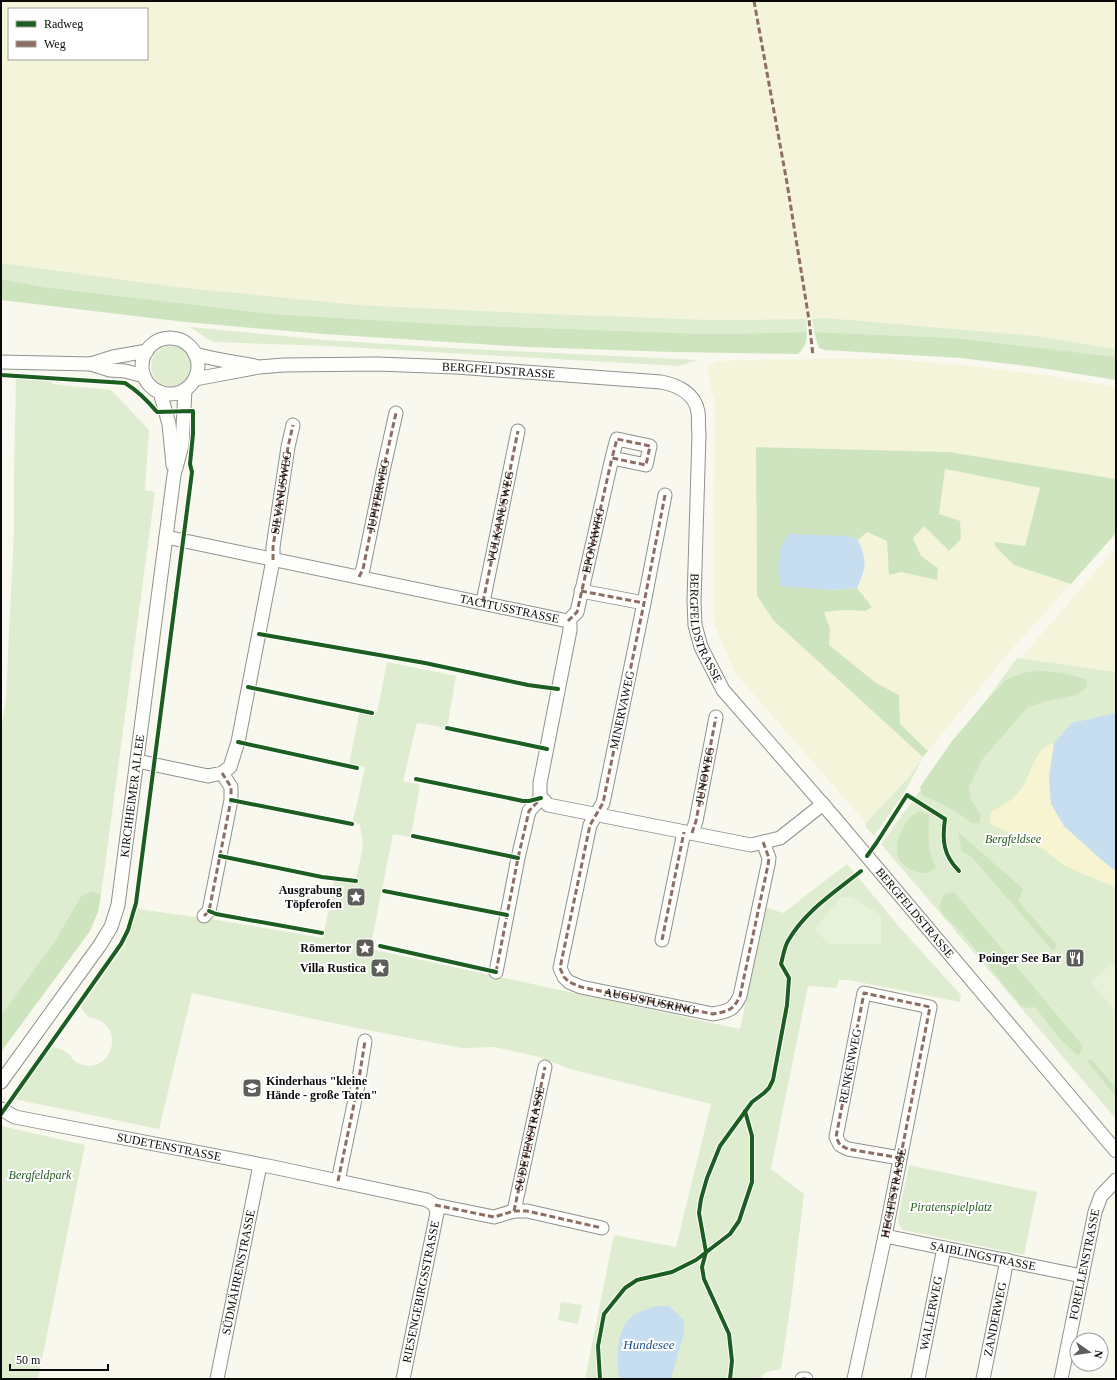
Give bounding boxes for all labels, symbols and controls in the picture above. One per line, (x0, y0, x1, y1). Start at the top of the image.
legend (8, 8, 148, 60)
text: Radweg (44, 17, 83, 31)
text: Weg (44, 37, 66, 51)
street label: BERGFELDSTRASSE (442, 359, 556, 381)
street label: SILVANUSWEG (268, 450, 294, 535)
street label: JUPITERWEG (364, 458, 392, 533)
street label: VULKANUSWEG (484, 469, 517, 564)
street label: EPONAWEG (579, 506, 607, 574)
street label: BERGFELDSTRASSE (687, 573, 725, 685)
street label: TACITUSSTRASSE (459, 592, 561, 626)
street label: MINERVAWEG (607, 669, 637, 751)
street label: KIRCHHEIMER ALLEE (117, 734, 147, 858)
street label: JUNOWEG (692, 745, 717, 805)
park label: Bergfeldsee (985, 832, 1042, 846)
street label: BERGFELDSTRASSE (873, 865, 957, 961)
place label: Ausgrabung Töpferofen (279, 883, 342, 911)
place icon: Ausgrabung Töpferofen (345, 886, 367, 908)
place icon: Römertor (354, 937, 376, 959)
place label: Römertor (300, 941, 352, 955)
restaurant icon: Poinger See Bar (1064, 947, 1086, 969)
place label: Poinger See Bar (979, 951, 1062, 965)
place icon: Villa Rustica (369, 957, 391, 979)
place label: Villa Rustica (300, 961, 366, 975)
street label: AUGUSTUSRING (603, 985, 697, 1017)
street label: RENKENWEG (836, 1027, 864, 1105)
place label: Kinderhaus "kleine Hände - große Taten" (266, 1074, 377, 1102)
school or university icon: Kinderhaus "kleine Hände - große Taten" (241, 1077, 263, 1099)
street label: SUDETENSTRASSE (512, 1085, 548, 1192)
street label: SUDETENSTRASSE (116, 1130, 222, 1164)
street label: HECHTSTRASSE (878, 1147, 909, 1239)
park label: Bergfeldpark (9, 1168, 72, 1182)
park label: Piratenspielplatz (909, 1200, 992, 1214)
street label: SÜDMÄHRENSTRASSE (219, 1208, 258, 1336)
street label: FORELLENSTRASSE (1066, 1208, 1102, 1321)
street label: RIESENGEBIRGSSTRASSE (399, 1219, 442, 1364)
street label: SAIBLINGSTRASSE (929, 1238, 1037, 1273)
street label: WALLERWEG (917, 1275, 945, 1352)
street label: ZANDERWEG (981, 1281, 1009, 1358)
north arrow (1069, 1332, 1109, 1372)
water label: Hundesee (622, 1337, 675, 1352)
scale bar (10, 1346, 108, 1372)
text: N (1092, 1349, 1105, 1360)
text: 50 m (16, 1353, 41, 1367)

